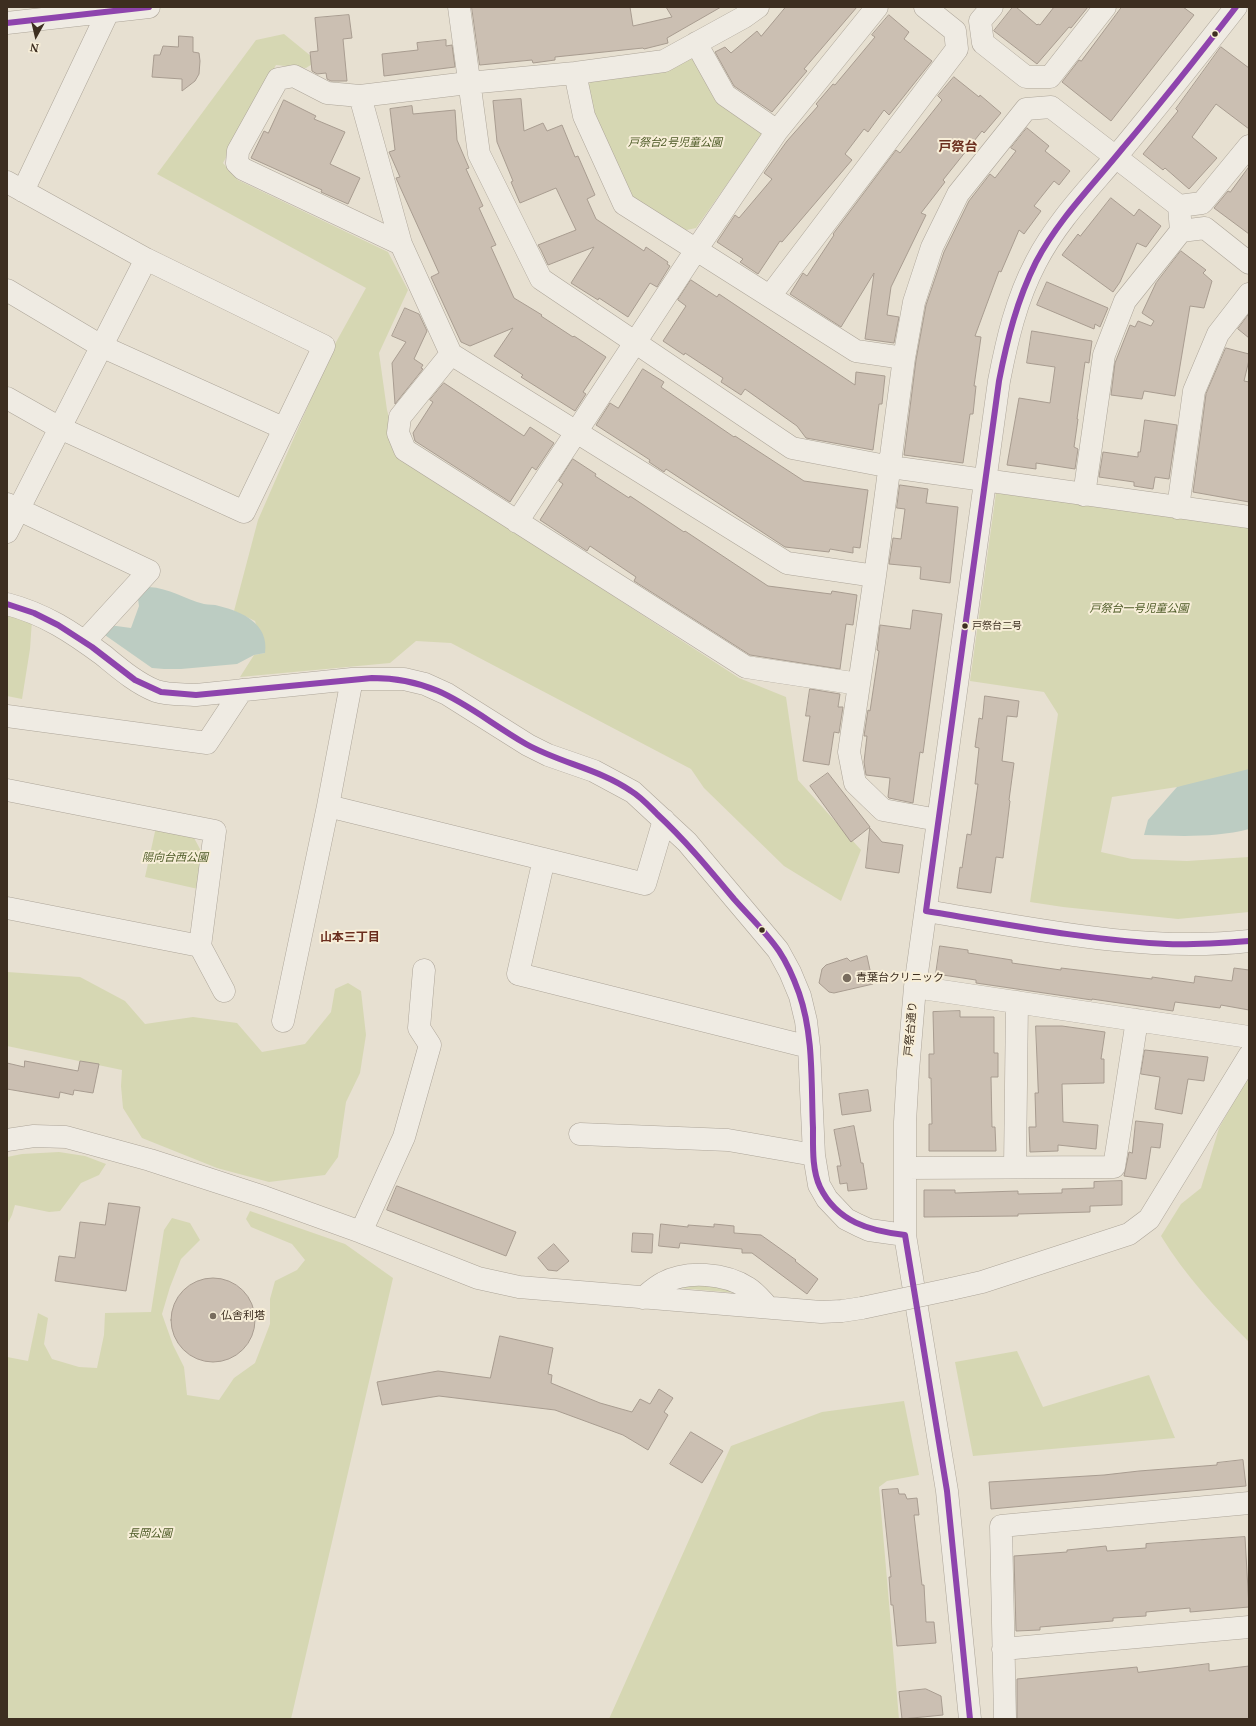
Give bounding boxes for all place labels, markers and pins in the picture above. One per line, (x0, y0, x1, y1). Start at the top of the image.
unlabelled marker (1210, 29, 1220, 39)
place label: 戸祭台二号 (972, 620, 1022, 632)
marker: 戸祭台二号 (960, 621, 970, 631)
unlabelled marker (757, 925, 767, 935)
place label: 青葉台クリニック (856, 971, 944, 985)
marker: 青葉台クリニック (841, 972, 853, 984)
place label: 仏舎利塔 (221, 1309, 265, 1323)
marker: 仏舎利塔 (208, 1311, 218, 1321)

